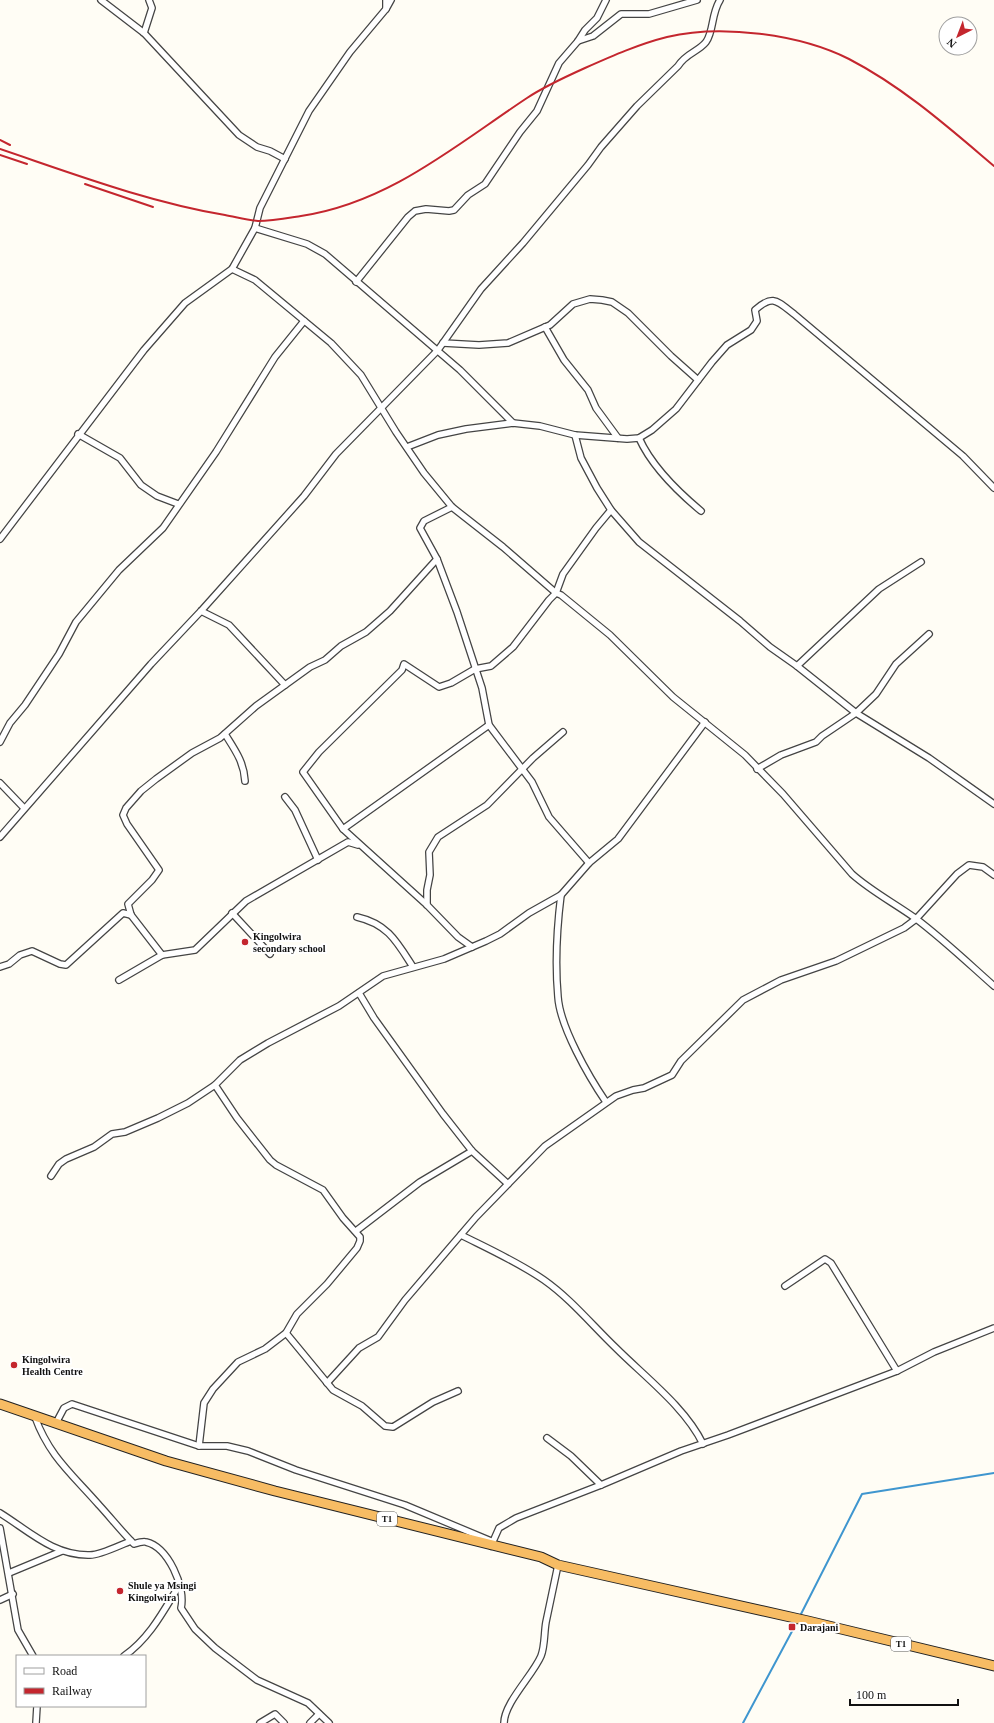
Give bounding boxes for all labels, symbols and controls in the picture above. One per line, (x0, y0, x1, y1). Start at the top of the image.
north arrow (938, 16, 978, 56)
text: N (944, 36, 958, 51)
place label: Kingolwira secondary school (253, 931, 326, 954)
marker: Kingolwira secondary school (240, 937, 250, 947)
place label: Kingolwira Health Centre (22, 1354, 83, 1377)
marker: Kingolwira Health Centre (9, 1360, 19, 1370)
road number: T1 (377, 1512, 397, 1526)
place label: Shule ya Msingi Kingolwira (128, 1580, 197, 1603)
marker: Shule ya Msingi Kingolwira (115, 1586, 125, 1596)
marker: Darajani (787, 1622, 797, 1632)
place label: Darajani (800, 1622, 839, 1633)
road number: T1 (891, 1637, 911, 1651)
legend (16, 1655, 146, 1707)
text: Road (52, 1664, 77, 1678)
scale bar (850, 1681, 958, 1707)
text: Railway (52, 1684, 92, 1698)
text: 100 m (856, 1688, 887, 1702)

